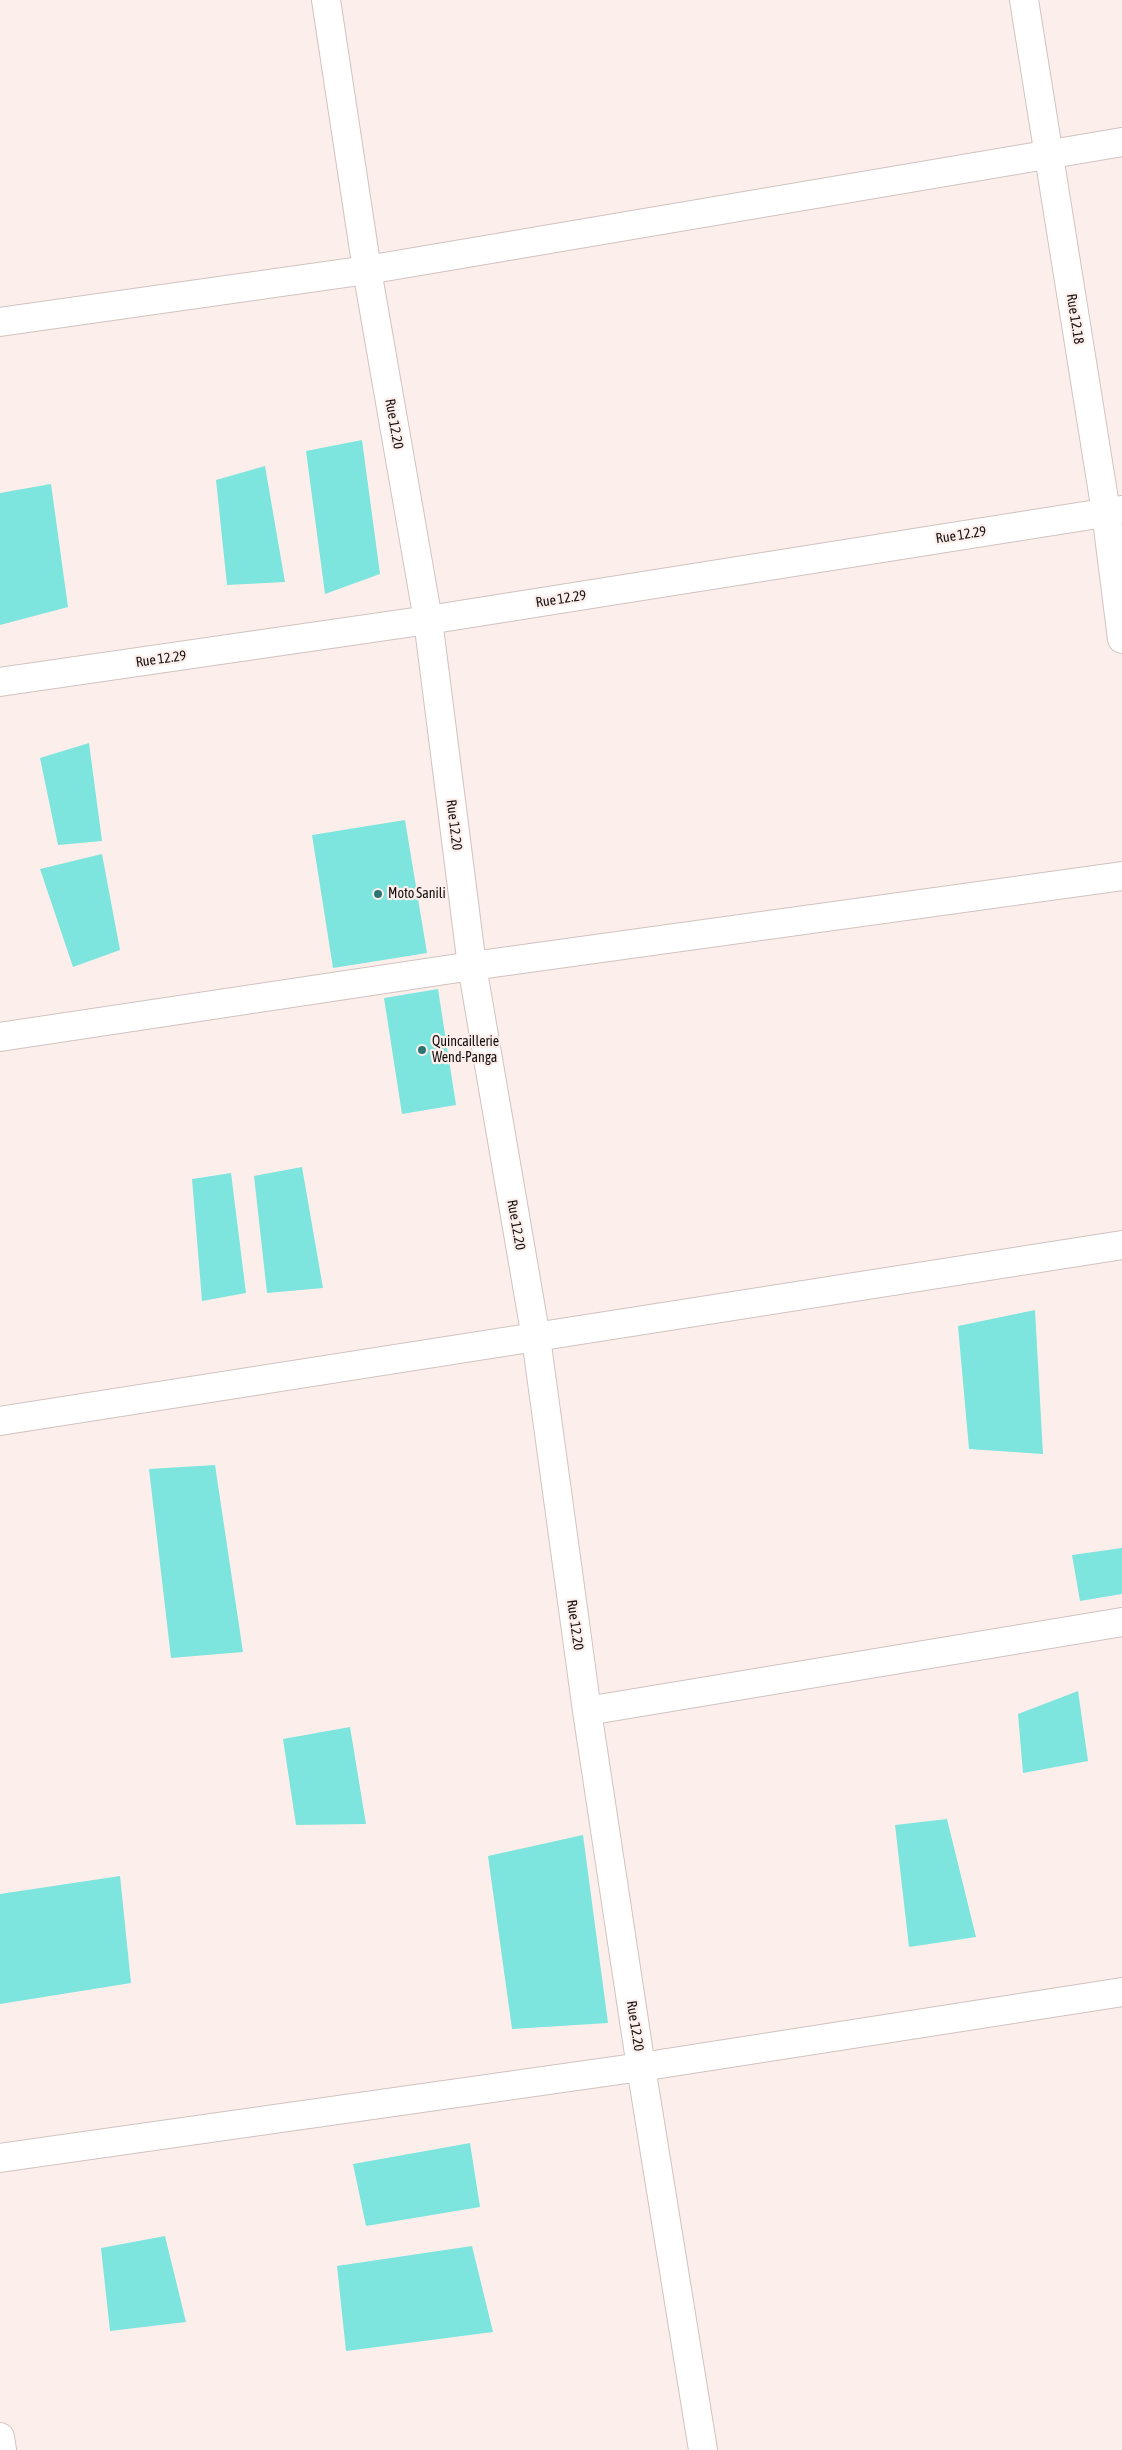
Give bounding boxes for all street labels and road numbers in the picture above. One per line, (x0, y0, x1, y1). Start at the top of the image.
street label: Rue 12.18 (1063, 293, 1087, 345)
street label: Rue 12.20 (381, 398, 407, 450)
street label: Rue 12.29 (935, 523, 987, 547)
street label: Rue 12.29 (535, 587, 587, 611)
street label: Rue 12.29 (135, 647, 187, 671)
street label: Rue 12.20 (443, 799, 465, 851)
street label: Rue 12.20 (503, 1199, 529, 1251)
street label: Rue 12.20 (563, 1599, 587, 1651)
street label: Rue 12.20 (623, 2000, 647, 2052)

